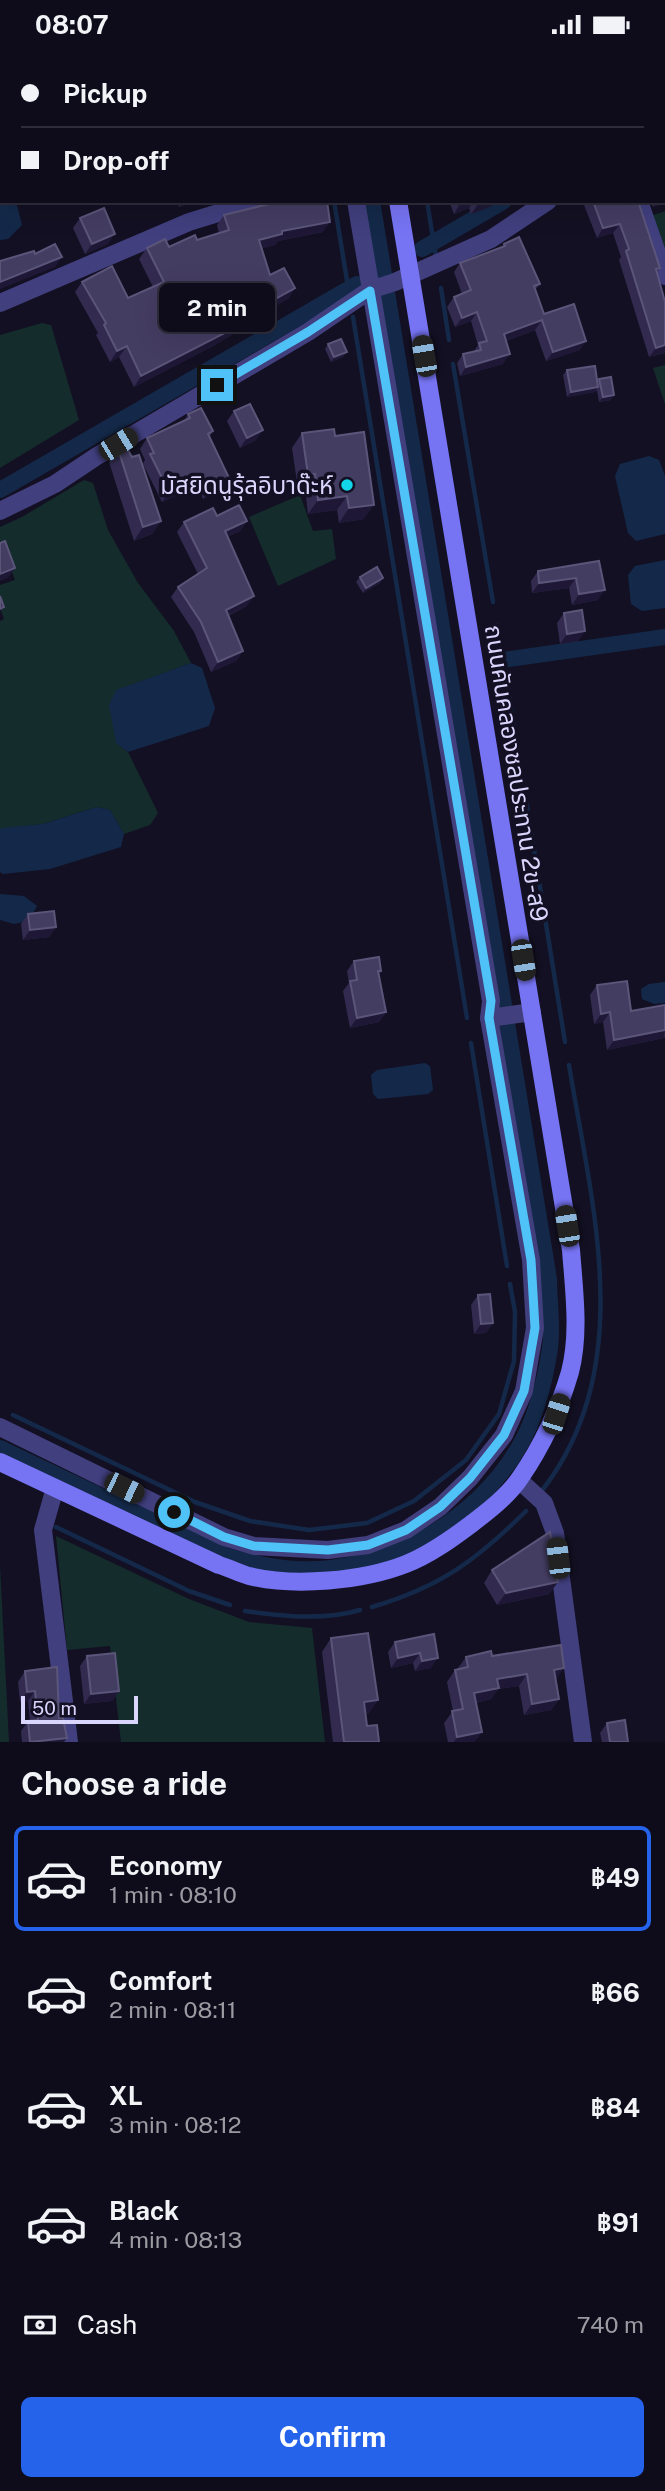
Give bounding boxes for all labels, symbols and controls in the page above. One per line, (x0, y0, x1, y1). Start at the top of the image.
text: 08:07 (35, 9, 109, 40)
text: Pickup (63, 78, 147, 109)
text: Drop-off (63, 145, 169, 176)
callout: 2 min (159, 283, 275, 333)
text: 2 min (187, 294, 247, 321)
car (411, 333, 438, 379)
route end (201, 369, 233, 401)
car (95, 424, 142, 464)
place label: มัสยิดนูรุ้ลอิบาด๊ะห์ (160, 471, 334, 501)
marker: มัสยิดนูรุ้ลอิบาด๊ะห์ (339, 477, 355, 493)
street label: ถนนคันคลองชลประทาน 2ข-ส9 (480, 623, 554, 923)
car (510, 938, 537, 982)
car (554, 1204, 581, 1248)
car (540, 1391, 573, 1437)
car (101, 1469, 148, 1507)
route start (158, 1496, 190, 1528)
car (546, 1536, 571, 1580)
scale bar (21, 1693, 138, 1725)
text: 50 m (32, 1697, 77, 1719)
text: Choose a ride (21, 1765, 227, 1802)
icon: car (25, 1847, 88, 1910)
text: Economy (109, 1850, 222, 1881)
text: ฿49 (591, 1862, 640, 1893)
text: 1 min · 08:10 (109, 1881, 237, 1908)
icon: car (25, 1962, 88, 2025)
text: Comfort (109, 1965, 212, 1996)
text: ฿66 (591, 1977, 640, 2008)
text: 2 min · 08:11 (109, 1996, 236, 2023)
icon: car (25, 2077, 88, 2140)
text: XL (109, 2080, 143, 2111)
text: ฿84 (590, 2092, 640, 2123)
text: 3 min · 08:12 (109, 2111, 241, 2138)
icon: car (25, 2192, 88, 2255)
text: Black (109, 2195, 179, 2226)
text: ฿91 (597, 2207, 640, 2238)
text: 4 min · 08:13 (109, 2226, 242, 2253)
icon: cash (21, 2306, 59, 2344)
text: Cash (77, 2309, 137, 2340)
text: 740 m (577, 2311, 644, 2338)
button: Confirm (21, 2397, 644, 2477)

